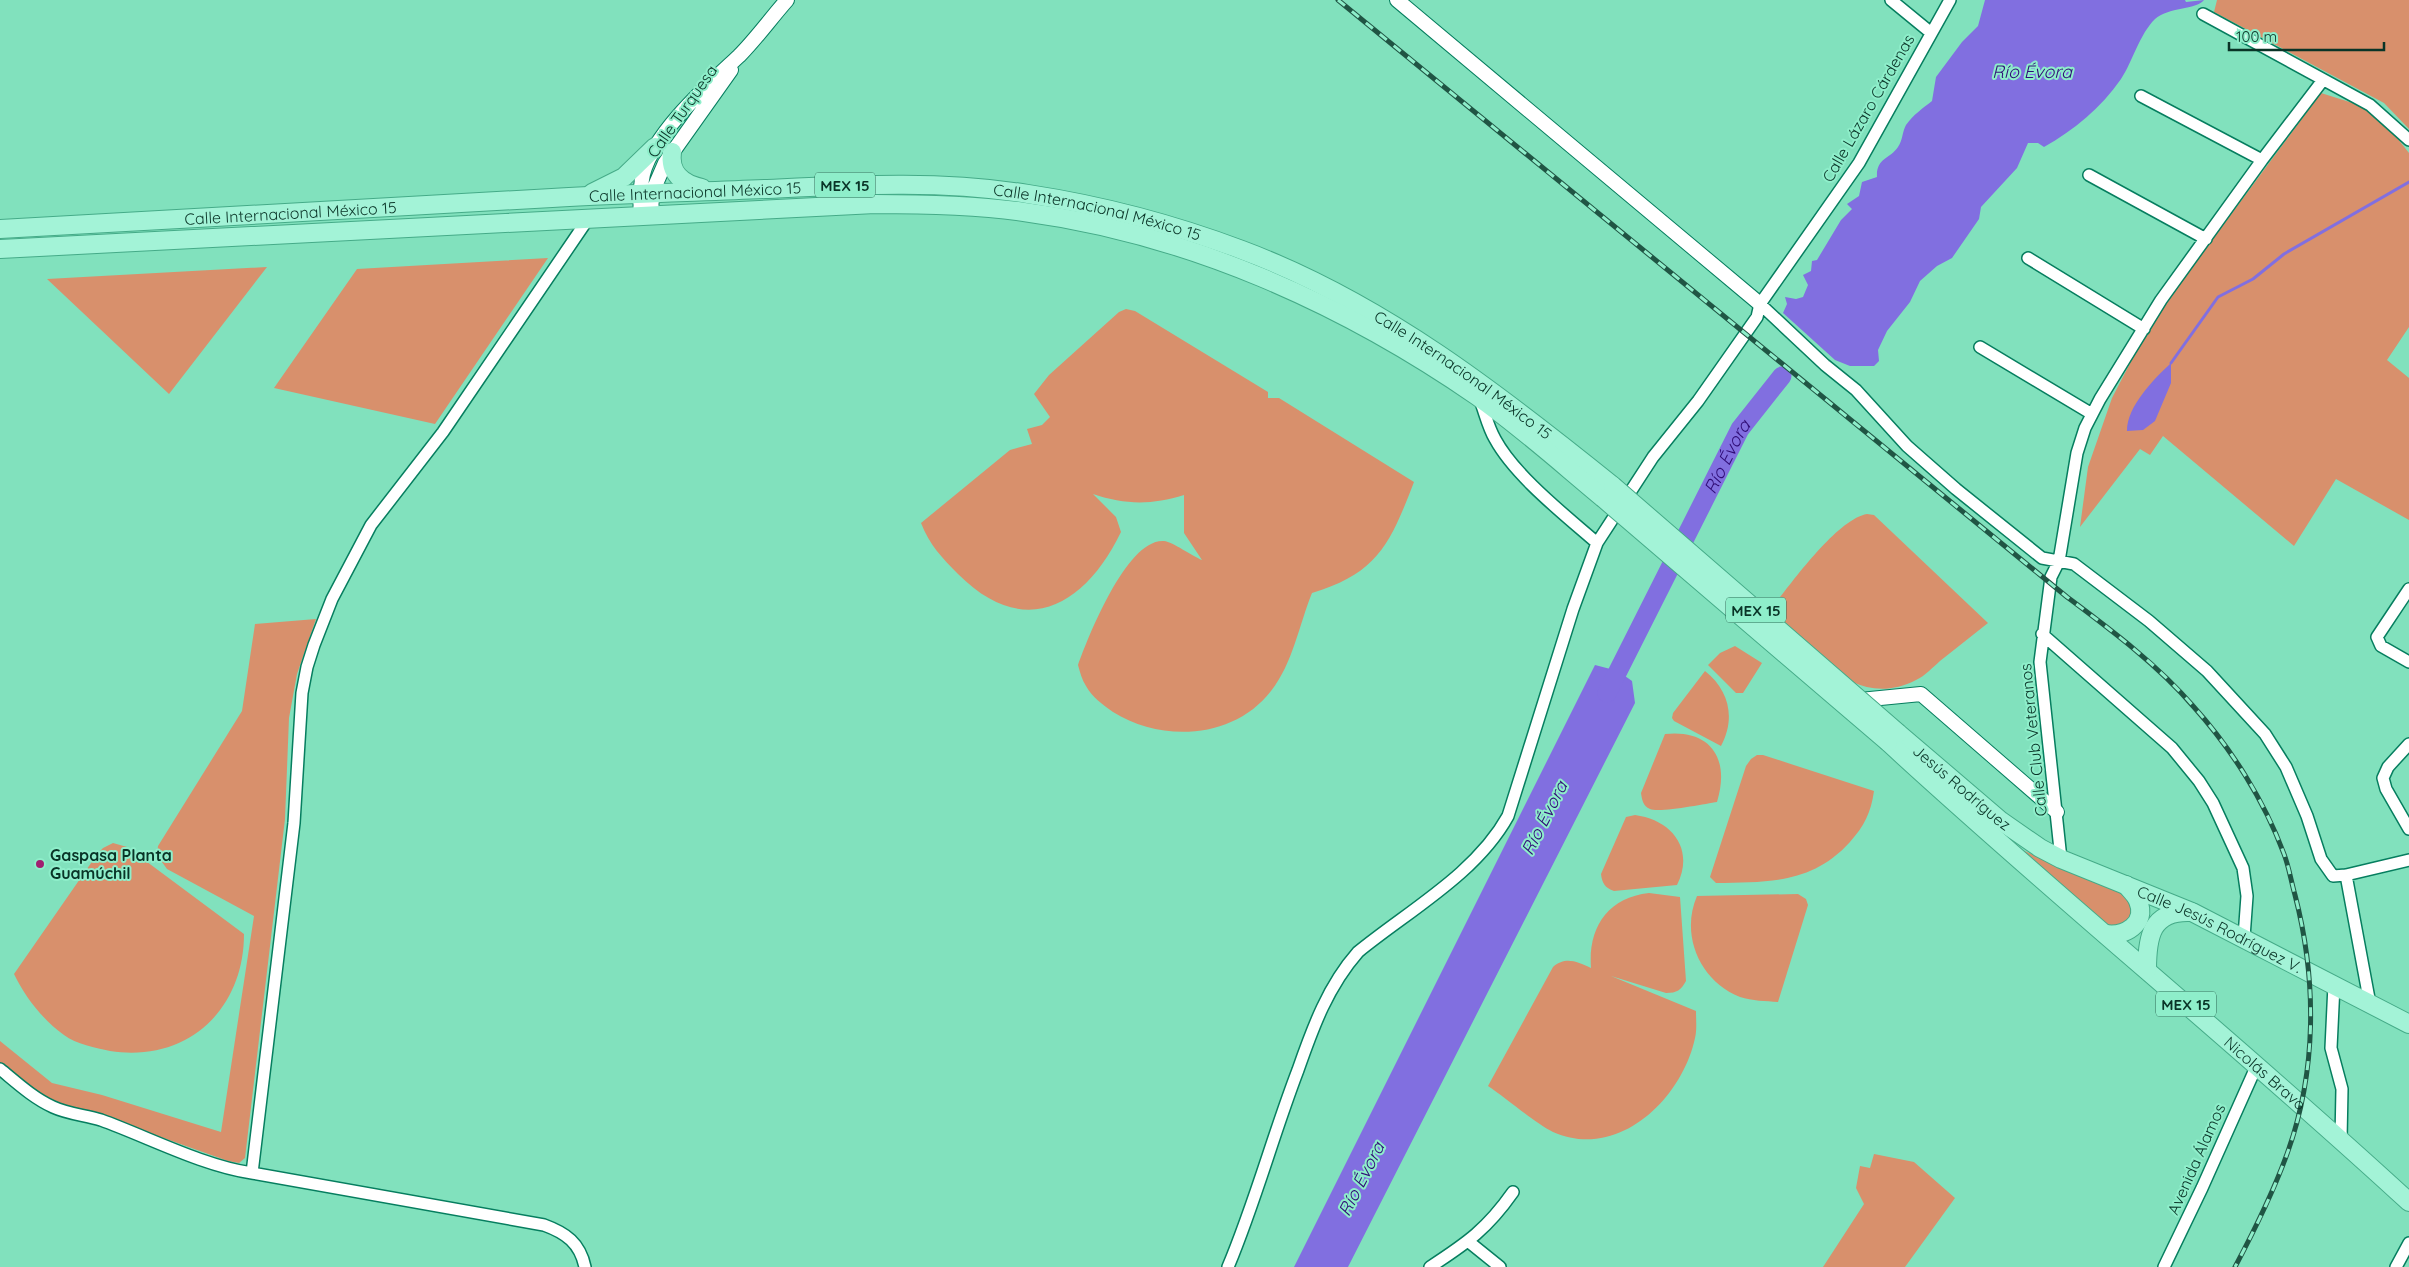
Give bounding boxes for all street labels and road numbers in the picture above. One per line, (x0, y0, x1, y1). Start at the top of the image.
street label: Calle Lázaro Cárdenas (1818, 31, 1918, 185)
street label: Calle Turquesa (643, 61, 721, 161)
road number: MEX 15 (815, 172, 875, 198)
street label: Calle Internacional México 15 (588, 177, 802, 206)
street label: Calle Internacional México 15 (992, 179, 1204, 245)
street label: Calle Internacional México 15 (184, 197, 397, 229)
street label: Calle Internacional México 15 (1371, 306, 1556, 444)
road number: MEX 15 (1726, 598, 1786, 622)
street label: Calle Club Veteranos (2015, 663, 2051, 817)
street label: Jesús Rodríguez (1909, 740, 2015, 835)
street label: Calle Jesús Rodríguez V. (2134, 881, 2305, 977)
road number: MEX 15 (2156, 992, 2216, 1016)
street label: Nicolás Bravo (2220, 1032, 2310, 1114)
street label: Avenida Álamos (2163, 1100, 2229, 1218)

